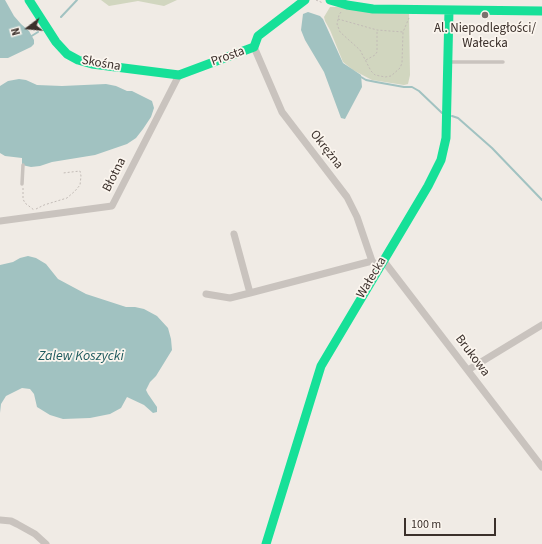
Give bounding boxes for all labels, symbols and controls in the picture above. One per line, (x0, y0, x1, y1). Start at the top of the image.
north arrow (8, 8, 48, 48)
marker: Al. Niepodległości/ Wałecka (480, 10, 490, 20)
place label: Al. Niepodległości/ Wałecka (434, 21, 536, 52)
text: N (8, 26, 24, 37)
street label: Prosta (209, 44, 247, 70)
street label: Skośna (80, 53, 122, 75)
street label: Okrężna (306, 127, 346, 173)
street label: Błotna (100, 155, 130, 195)
street label: Wałecka (354, 254, 390, 302)
street label: Brukowa (451, 332, 493, 380)
water label: Zalew Koszycki (38, 349, 124, 365)
scale bar (406, 510, 498, 536)
text: 100 m (411, 516, 441, 533)

